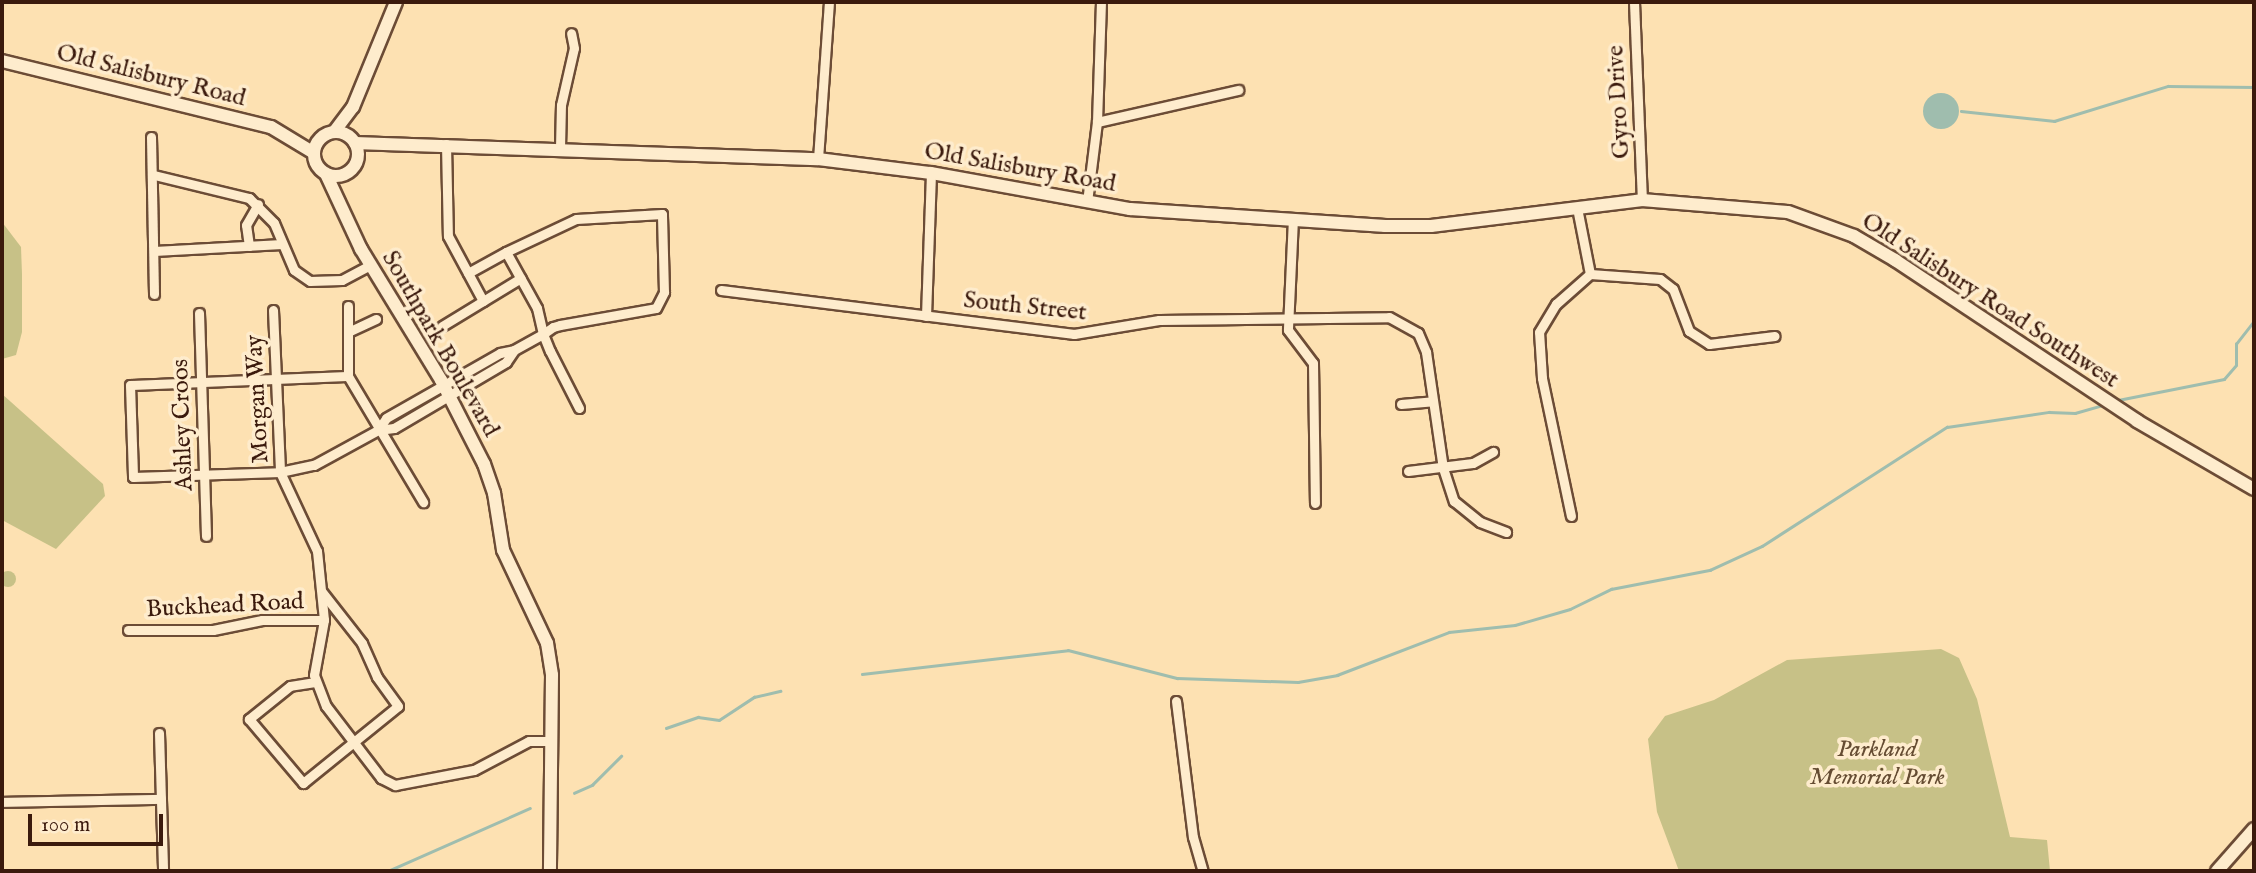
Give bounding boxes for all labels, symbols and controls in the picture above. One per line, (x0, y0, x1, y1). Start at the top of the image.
street label: Old Salisbury Road (54, 39, 248, 113)
street label: Gyro Drive (1602, 44, 1636, 160)
street label: Old Salisbury Road (922, 137, 1118, 199)
street label: Old Salisbury Road Southwest (1856, 207, 2124, 395)
street label: Southpark Boulevard (375, 246, 505, 442)
street label: South Street (962, 286, 1088, 328)
street label: Morgan Way (240, 334, 276, 464)
street label: Ashley Croos (166, 358, 200, 492)
street label: Buckhead Road (145, 587, 305, 625)
park label: Parkland Memorial Park (1809, 736, 1945, 792)
scale bar (32, 800, 166, 844)
text: 100 m (41, 812, 90, 839)

